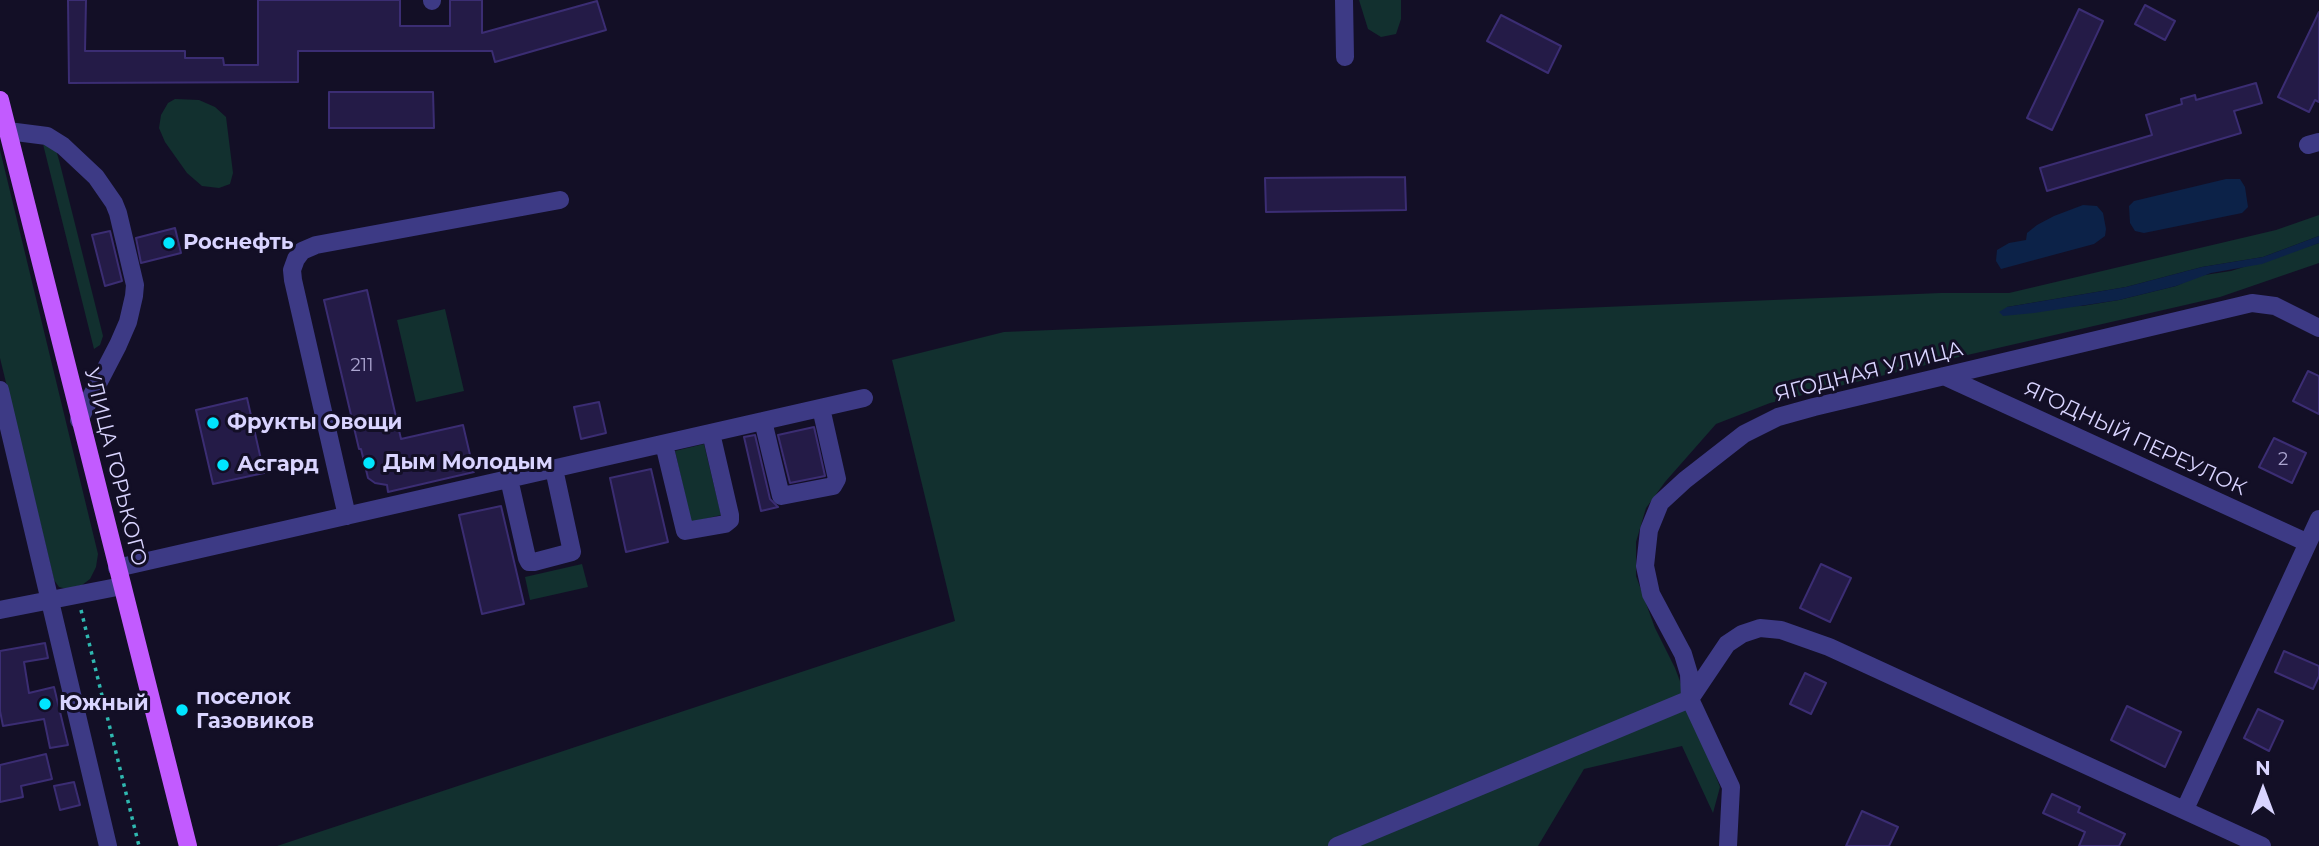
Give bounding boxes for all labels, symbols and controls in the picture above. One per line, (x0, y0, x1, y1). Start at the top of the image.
place label: Роснефть (183, 230, 294, 256)
marker: Роснефть (161, 235, 177, 251)
street label: ЯГОДНАЯ УЛИЦА (1772, 336, 1966, 408)
house number: 211 (350, 355, 374, 377)
street label: УЛИЦА ГОРЬКОГО (78, 365, 152, 569)
street label: ЯГОДНЫЙ ПЕРЕУЛОК (2020, 376, 2250, 502)
place label: Фрукты Овощи (227, 410, 402, 436)
marker: Фрукты Овощи (205, 415, 221, 431)
house number: 2 (2278, 449, 2288, 471)
place label: Дым Молодым (383, 450, 553, 476)
place label: Асгард (237, 452, 319, 478)
marker: Дым Молодым (361, 455, 377, 471)
marker: Асгард (215, 457, 231, 473)
place label: поселок Газовиков (196, 685, 314, 735)
place label: Южный (59, 691, 149, 717)
marker: Южный (37, 696, 53, 712)
marker: поселок Газовиков (174, 702, 190, 718)
north arrow (2228, 755, 2298, 825)
text: N (2255, 757, 2271, 780)

